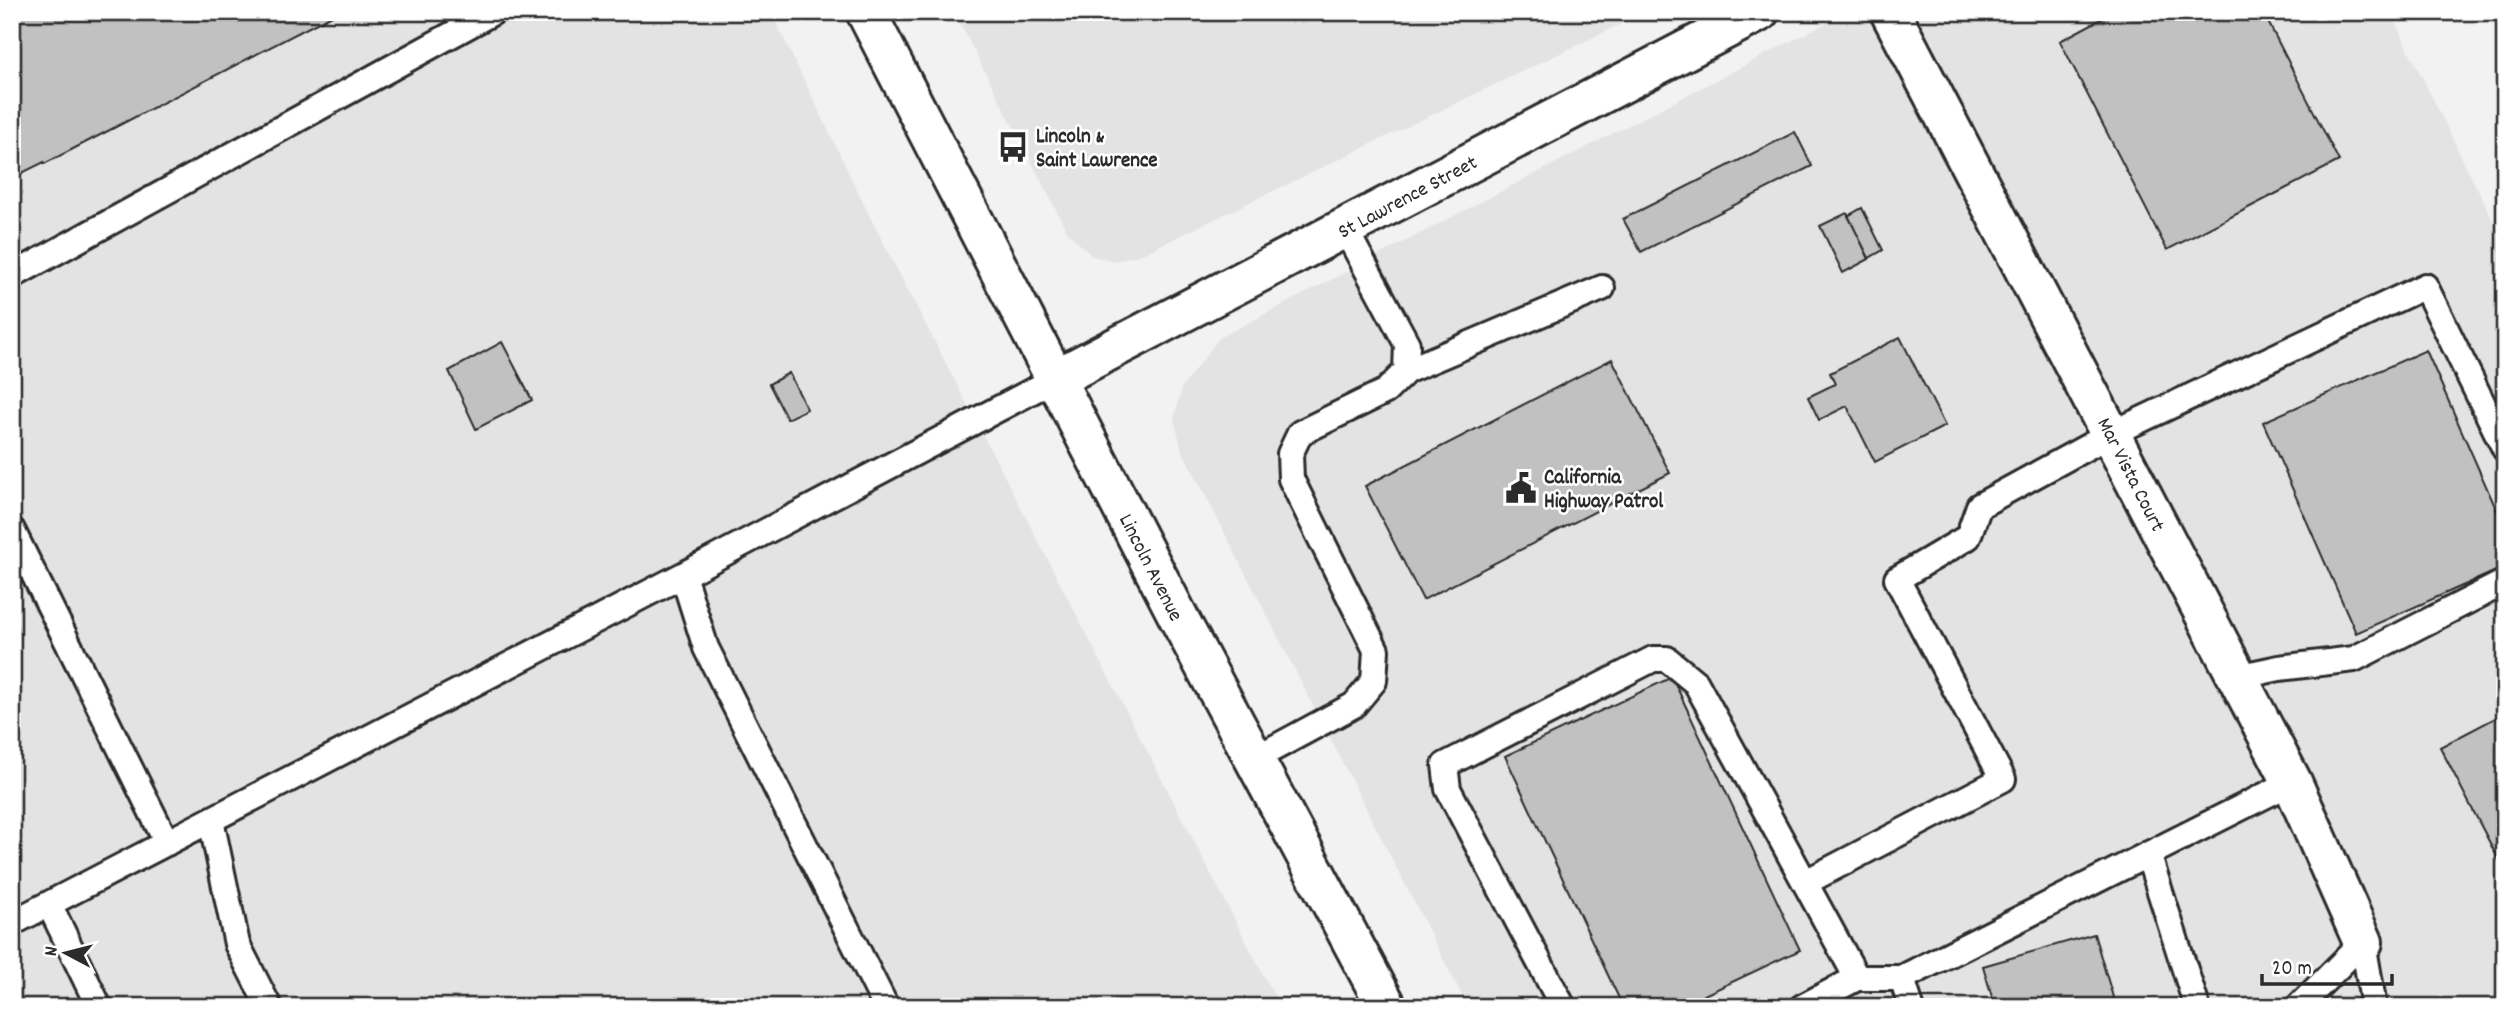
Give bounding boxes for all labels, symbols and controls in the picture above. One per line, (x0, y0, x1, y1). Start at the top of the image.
place label: Lincoln & Saint Lawrence (1036, 123, 1158, 177)
bus stop icon: Lincoln & Saint Lawrence (996, 130, 1030, 164)
street label: St Lawrence Street (1333, 149, 1484, 248)
street label: Mar Vista Court (2088, 413, 2171, 538)
place label: California Highway Patrol (1544, 464, 1664, 518)
public building icon: California Highway Patrol (1504, 471, 1538, 505)
street label: Lincoln Avenue (1109, 509, 1189, 627)
north arrow (32, 918, 102, 988)
scale bar (2262, 942, 2391, 986)
text: N (39, 945, 67, 958)
text: 20 m (2272, 955, 2312, 985)

